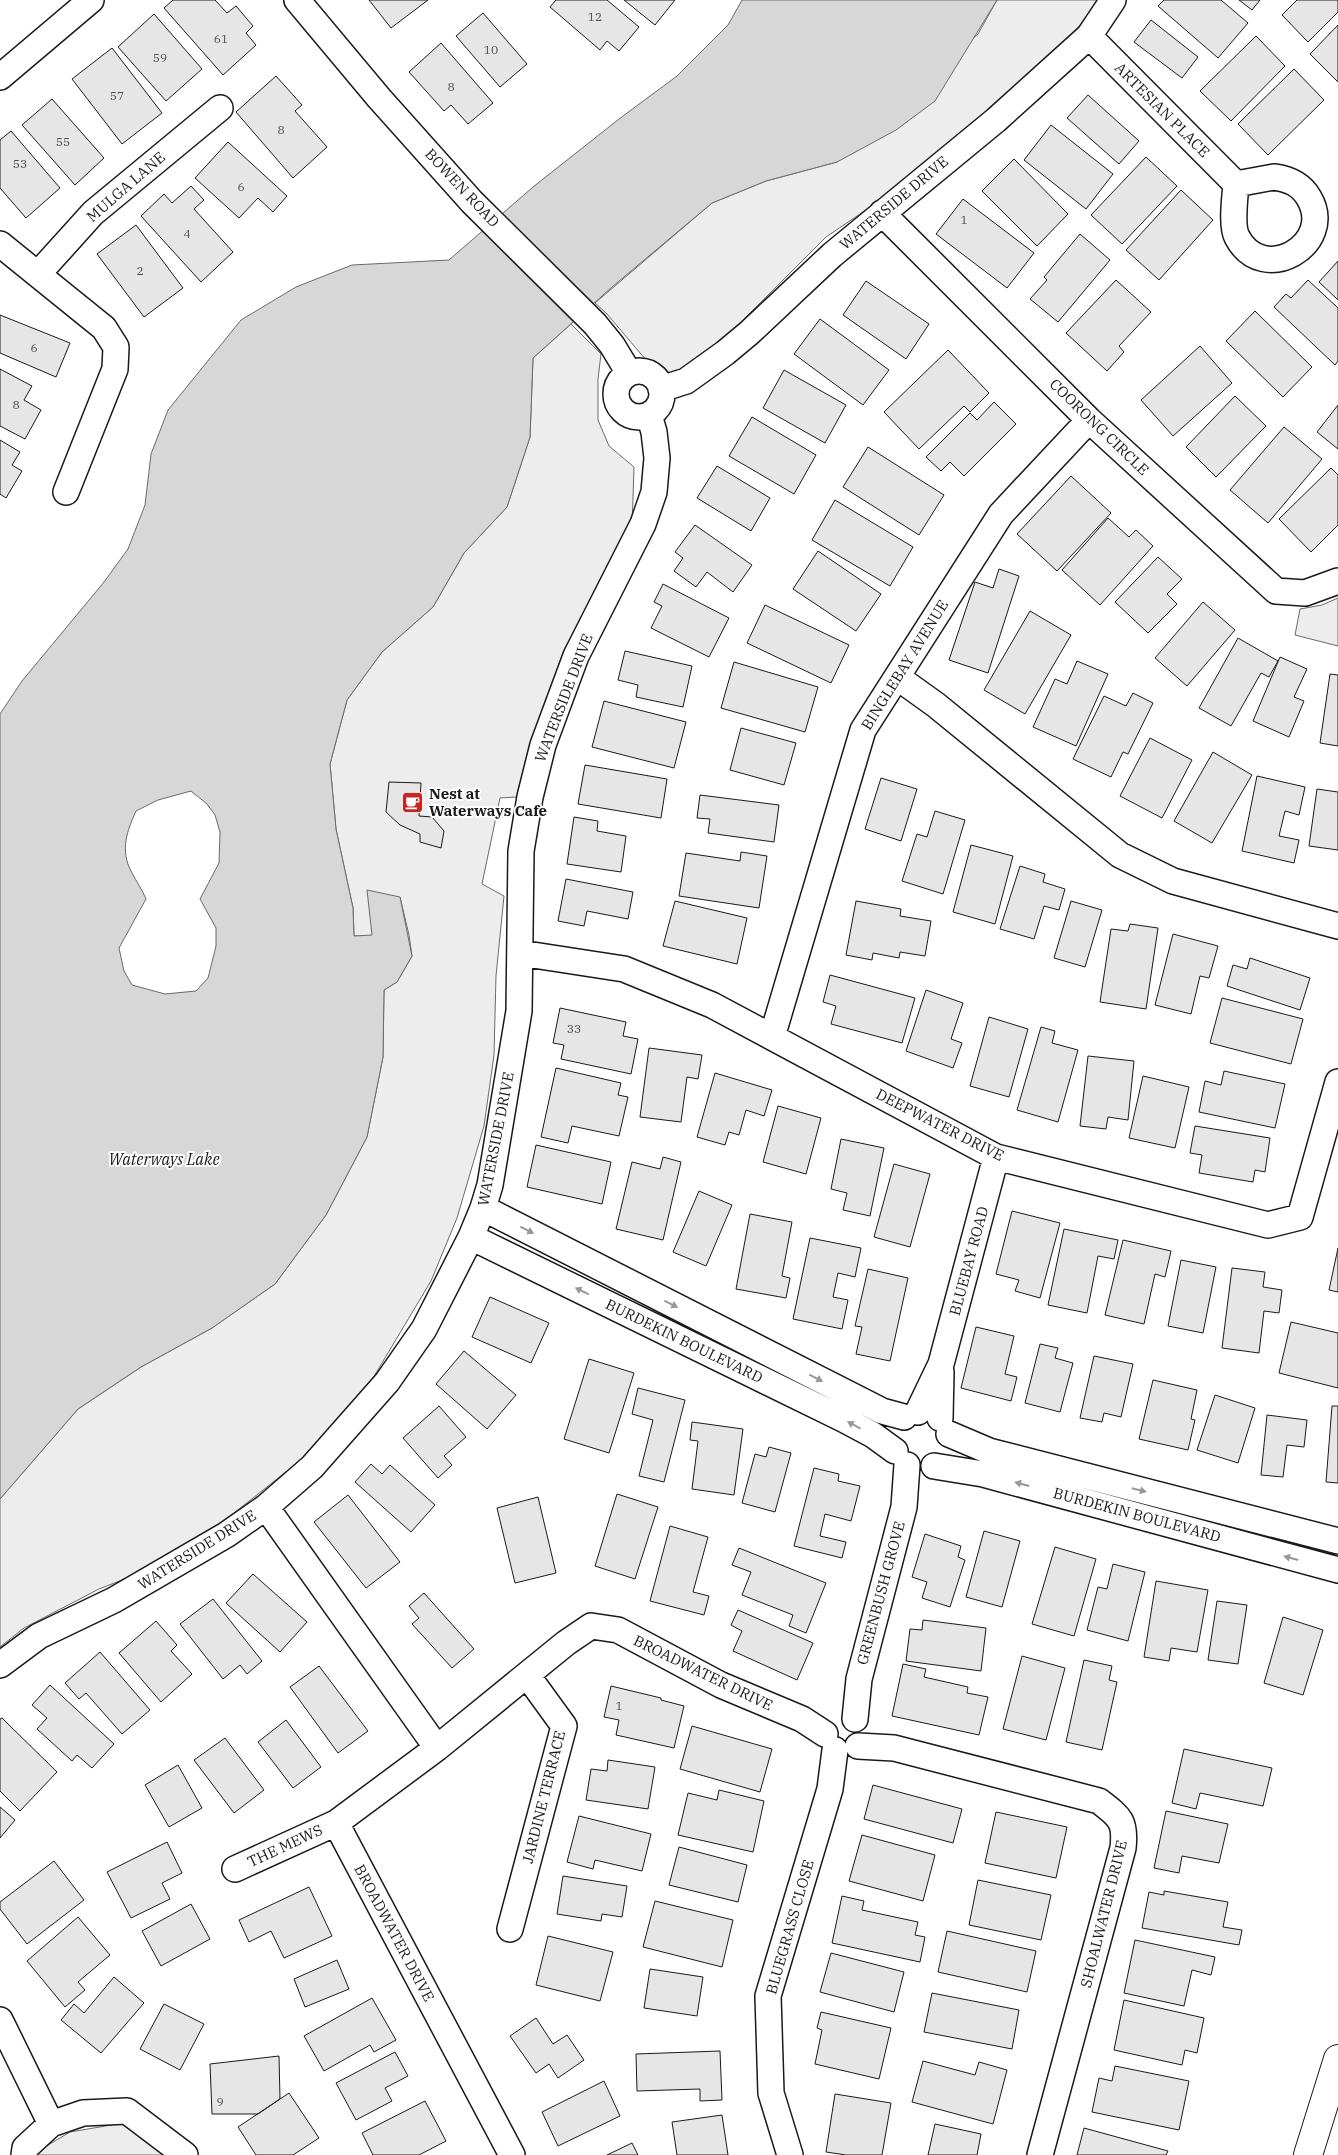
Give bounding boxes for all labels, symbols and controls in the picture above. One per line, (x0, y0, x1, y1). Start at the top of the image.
house number: 12 (588, 9, 602, 24)
house number: 61 (214, 31, 228, 46)
house number: 10 (484, 42, 498, 57)
house number: 59 (153, 50, 167, 65)
street label: ARTESIAN PLACE (1111, 58, 1214, 161)
house number: 8 (447, 79, 455, 94)
house number: 57 (110, 88, 124, 103)
house number: 8 (277, 122, 285, 137)
house number: 55 (56, 134, 70, 149)
street label: BOWEN ROAD (421, 144, 504, 231)
street label: MULGA LANE (83, 147, 169, 226)
street label: WATERSIDE DRIVE (835, 152, 952, 254)
house number: 53 (13, 156, 27, 171)
house number: 6 (237, 179, 245, 194)
house number: 1 (960, 212, 968, 227)
house number: 4 (183, 226, 191, 241)
house number: 2 (136, 263, 144, 278)
house number: 6 (30, 340, 38, 355)
street label: COORONG CIRCLE (1046, 374, 1153, 479)
house number: 8 (12, 397, 20, 412)
street label: BINGLEBAY AVENUE (857, 596, 952, 733)
street label: WATERSIDE DRIVE (530, 631, 597, 765)
place label: Nest at Waterways Cafe (429, 784, 547, 820)
cafe icon: Nest at Waterways Cafe (401, 791, 425, 815)
house number: 33 (567, 1021, 581, 1036)
street label: WATERSIDE DRIVE (473, 1070, 518, 1208)
street label: DEEPWATER DRIVE (873, 1084, 1007, 1165)
water label: Waterways Lake (108, 1149, 220, 1169)
street label: BLUEBAY ROAD (945, 1204, 992, 1318)
one-way arrow (519, 1226, 534, 1234)
one-way arrow (575, 1287, 590, 1295)
street label: BURDEKIN BOULEVARD (602, 1294, 766, 1387)
one-way arrow (664, 1300, 679, 1308)
one-way arrow (809, 1374, 823, 1382)
one-way arrow (847, 1421, 861, 1429)
one-way arrow (1015, 1480, 1030, 1488)
street label: BURDEKIN BOULEVARD (1051, 1483, 1223, 1546)
one-way arrow (1131, 1486, 1146, 1494)
street label: WATERSIDE DRIVE (134, 1505, 259, 1594)
street label: GREENBUSH GROVE (852, 1519, 909, 1667)
one-way arrow (1283, 1553, 1298, 1561)
street label: BROADWATER DRIVE (630, 1631, 776, 1715)
house number: 1 (615, 1698, 623, 1713)
street label: JARDINE TERRACE (518, 1728, 569, 1865)
street label: THE MEWS (244, 1820, 325, 1871)
street label: SHOALWATER DRIVE (1076, 1838, 1131, 1990)
street label: BLUEGRASS CLOSE (761, 1857, 818, 1996)
street label: BROADWATER DRIVE (350, 1861, 439, 2005)
house number: 9 (216, 2094, 224, 2109)

